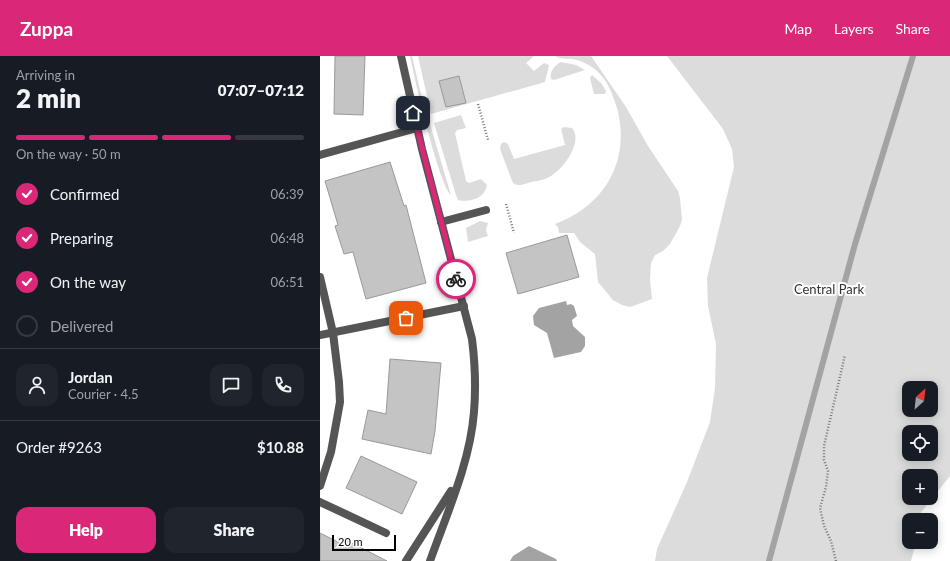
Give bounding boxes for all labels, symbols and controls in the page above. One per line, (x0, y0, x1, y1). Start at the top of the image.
text: Zuppa (20, 17, 73, 40)
text: Map (784, 20, 812, 37)
text: Layers (834, 20, 874, 37)
text: Share (896, 20, 930, 37)
text: Arriving in (16, 67, 75, 83)
text: 07:07–07:12 (218, 81, 304, 99)
text: 2 min (16, 82, 81, 114)
pin (396, 96, 430, 130)
icon: home (402, 102, 424, 124)
text: On the way · 50 m (16, 146, 121, 162)
icon: check (16, 183, 38, 205)
text: Confirmed (50, 185, 119, 203)
text: 06:39 (271, 186, 304, 202)
icon: check (16, 227, 38, 249)
text: Preparing (50, 229, 113, 247)
text: 06:48 (271, 230, 304, 246)
courier (436, 259, 476, 299)
icon: bike (445, 268, 467, 290)
icon: check (16, 271, 38, 293)
text: On the way (50, 273, 126, 291)
text: 06:51 (271, 274, 304, 290)
park label: Central Park (794, 281, 864, 297)
pin (389, 301, 423, 335)
icon: bag (395, 307, 417, 329)
text: Delivered (50, 317, 113, 335)
button: person (16, 364, 58, 406)
button: chat (210, 364, 252, 406)
button: phone (262, 364, 304, 406)
text: Jordan (68, 368, 113, 386)
north arrow (902, 381, 938, 417)
map controls (902, 381, 938, 549)
text: Courier · 4.5 (68, 386, 139, 402)
button: locate (902, 425, 938, 461)
text: Order #9263 (16, 438, 102, 456)
text: $10.88 (257, 438, 304, 456)
button: + (902, 469, 938, 505)
button: Help (16, 507, 156, 553)
button: Share (164, 507, 304, 553)
button: − (902, 513, 938, 549)
scale bar (332, 533, 396, 552)
text: 20 m (338, 535, 363, 548)

